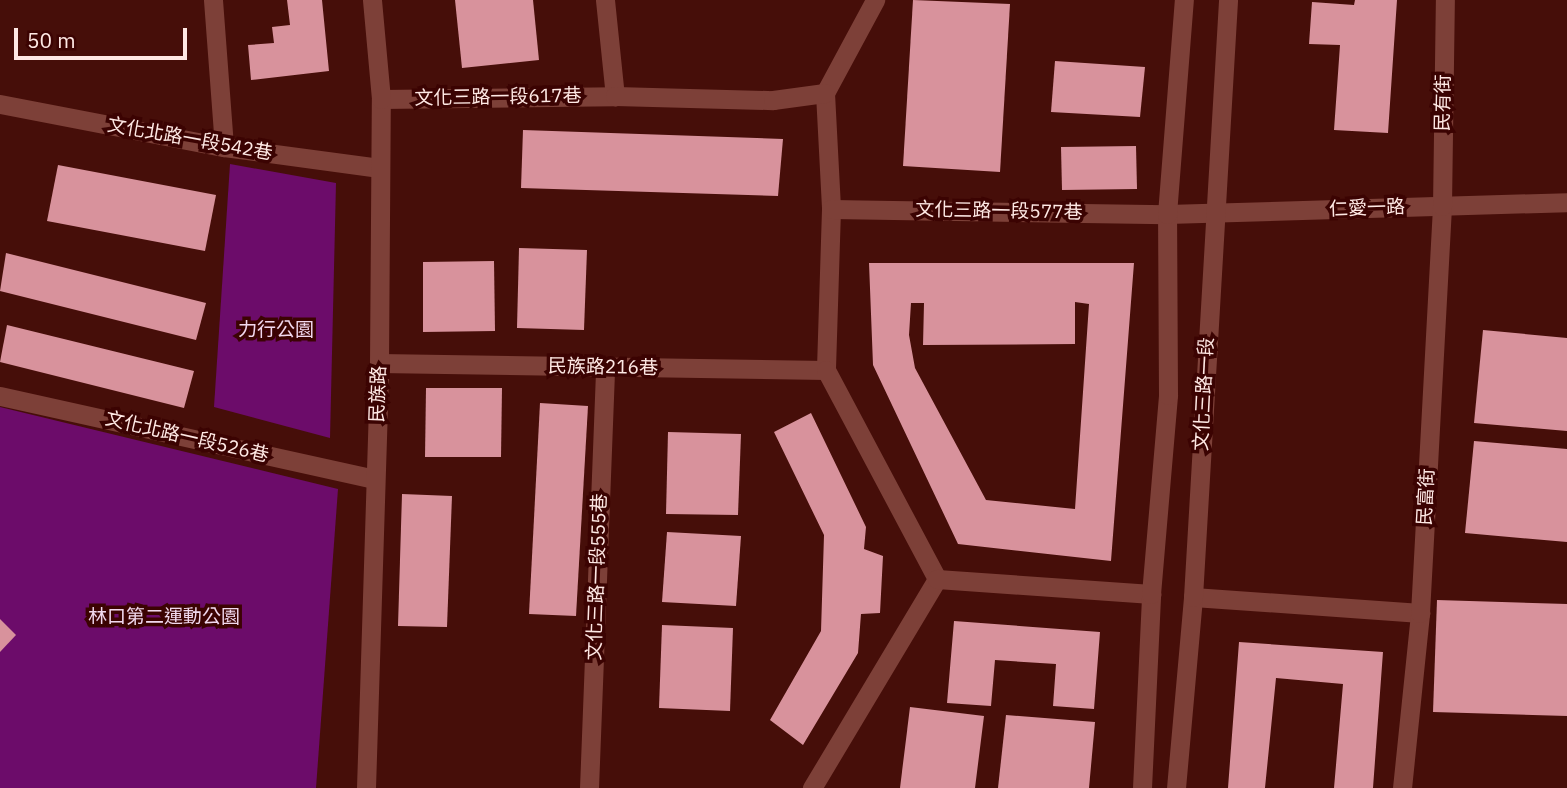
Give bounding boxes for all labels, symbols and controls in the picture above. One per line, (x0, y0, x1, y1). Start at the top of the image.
scale bar (18, 14, 191, 58)
text: 50 m (27, 26, 76, 54)
street label: 民有街 (1431, 74, 1455, 132)
street label: 文化三路一段617巷 (414, 84, 582, 110)
street label: 文化北路一段542巷 (106, 113, 274, 165)
street label: 仁愛一路 (1329, 195, 1405, 221)
street label: 文化三路一段577巷 (915, 198, 1083, 224)
park label: 力行公園 (238, 319, 314, 341)
street label: 文化三路一段 (1190, 336, 1218, 452)
street label: 民族路216巷 (548, 355, 658, 379)
street label: 民族路 (366, 365, 390, 423)
street label: 文化北路一段526巷 (103, 407, 271, 467)
street label: 民富街 (1413, 468, 1439, 526)
street label: 文化三路一段555巷 (583, 493, 611, 661)
park label: 林口第二運動公園 (88, 606, 240, 628)

